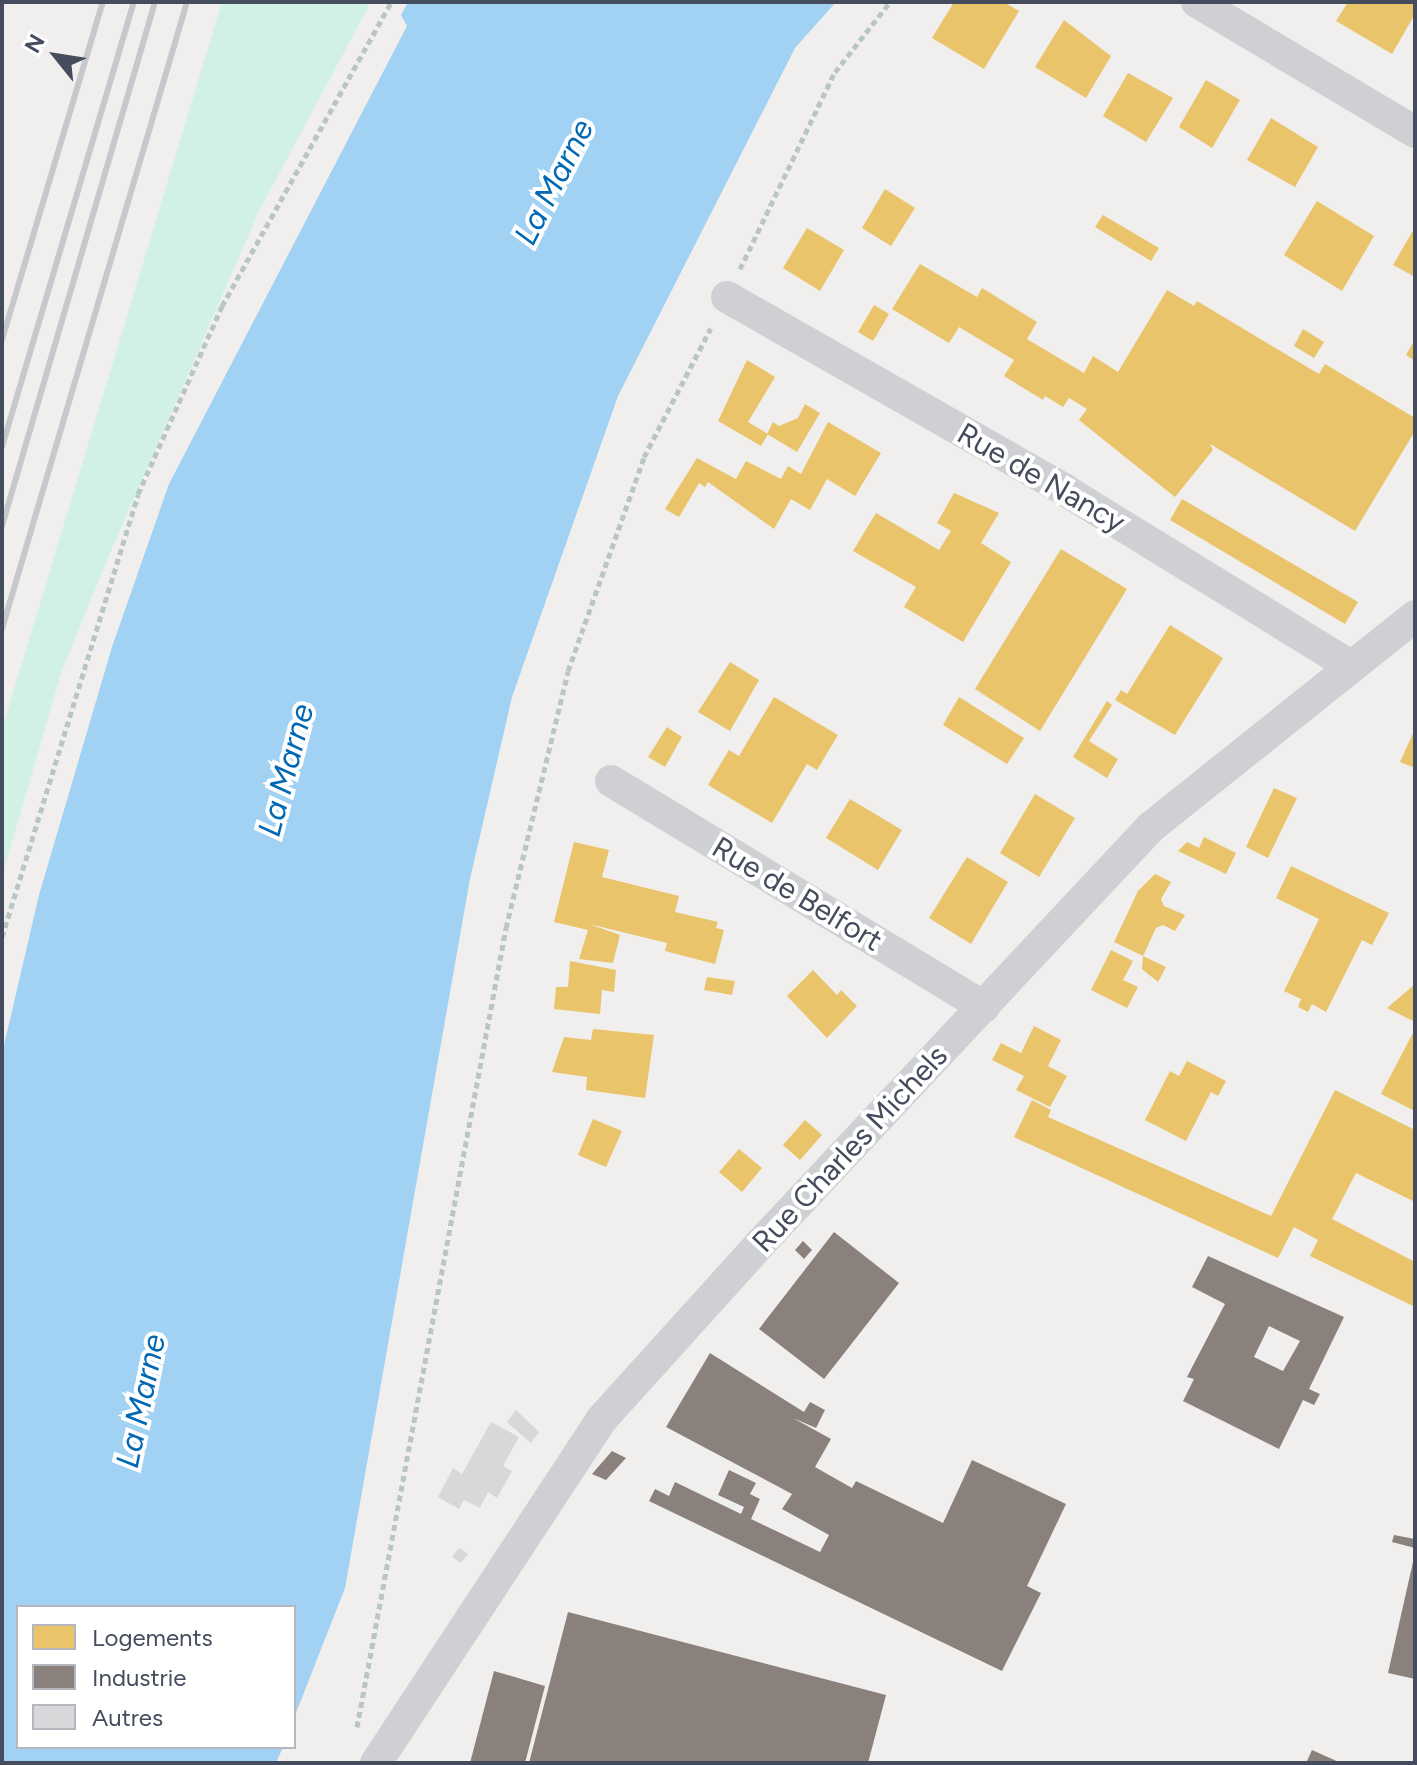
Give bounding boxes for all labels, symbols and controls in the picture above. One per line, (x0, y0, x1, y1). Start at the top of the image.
north arrow (16, 16, 96, 96)
text: N (19, 30, 51, 58)
water label: La Marne (506, 113, 602, 251)
street label: Rue de Nancy (951, 416, 1131, 540)
water label: La Marne (250, 700, 322, 840)
street label: Rue de Belfort (706, 829, 888, 959)
street label: Rue Charles Michels (745, 1038, 955, 1260)
water label: La Marne (108, 1331, 174, 1471)
legend (16, 1605, 296, 1749)
text: Logements (92, 1623, 213, 1652)
text: Industrie (92, 1663, 186, 1692)
text: Autres (92, 1703, 163, 1732)

